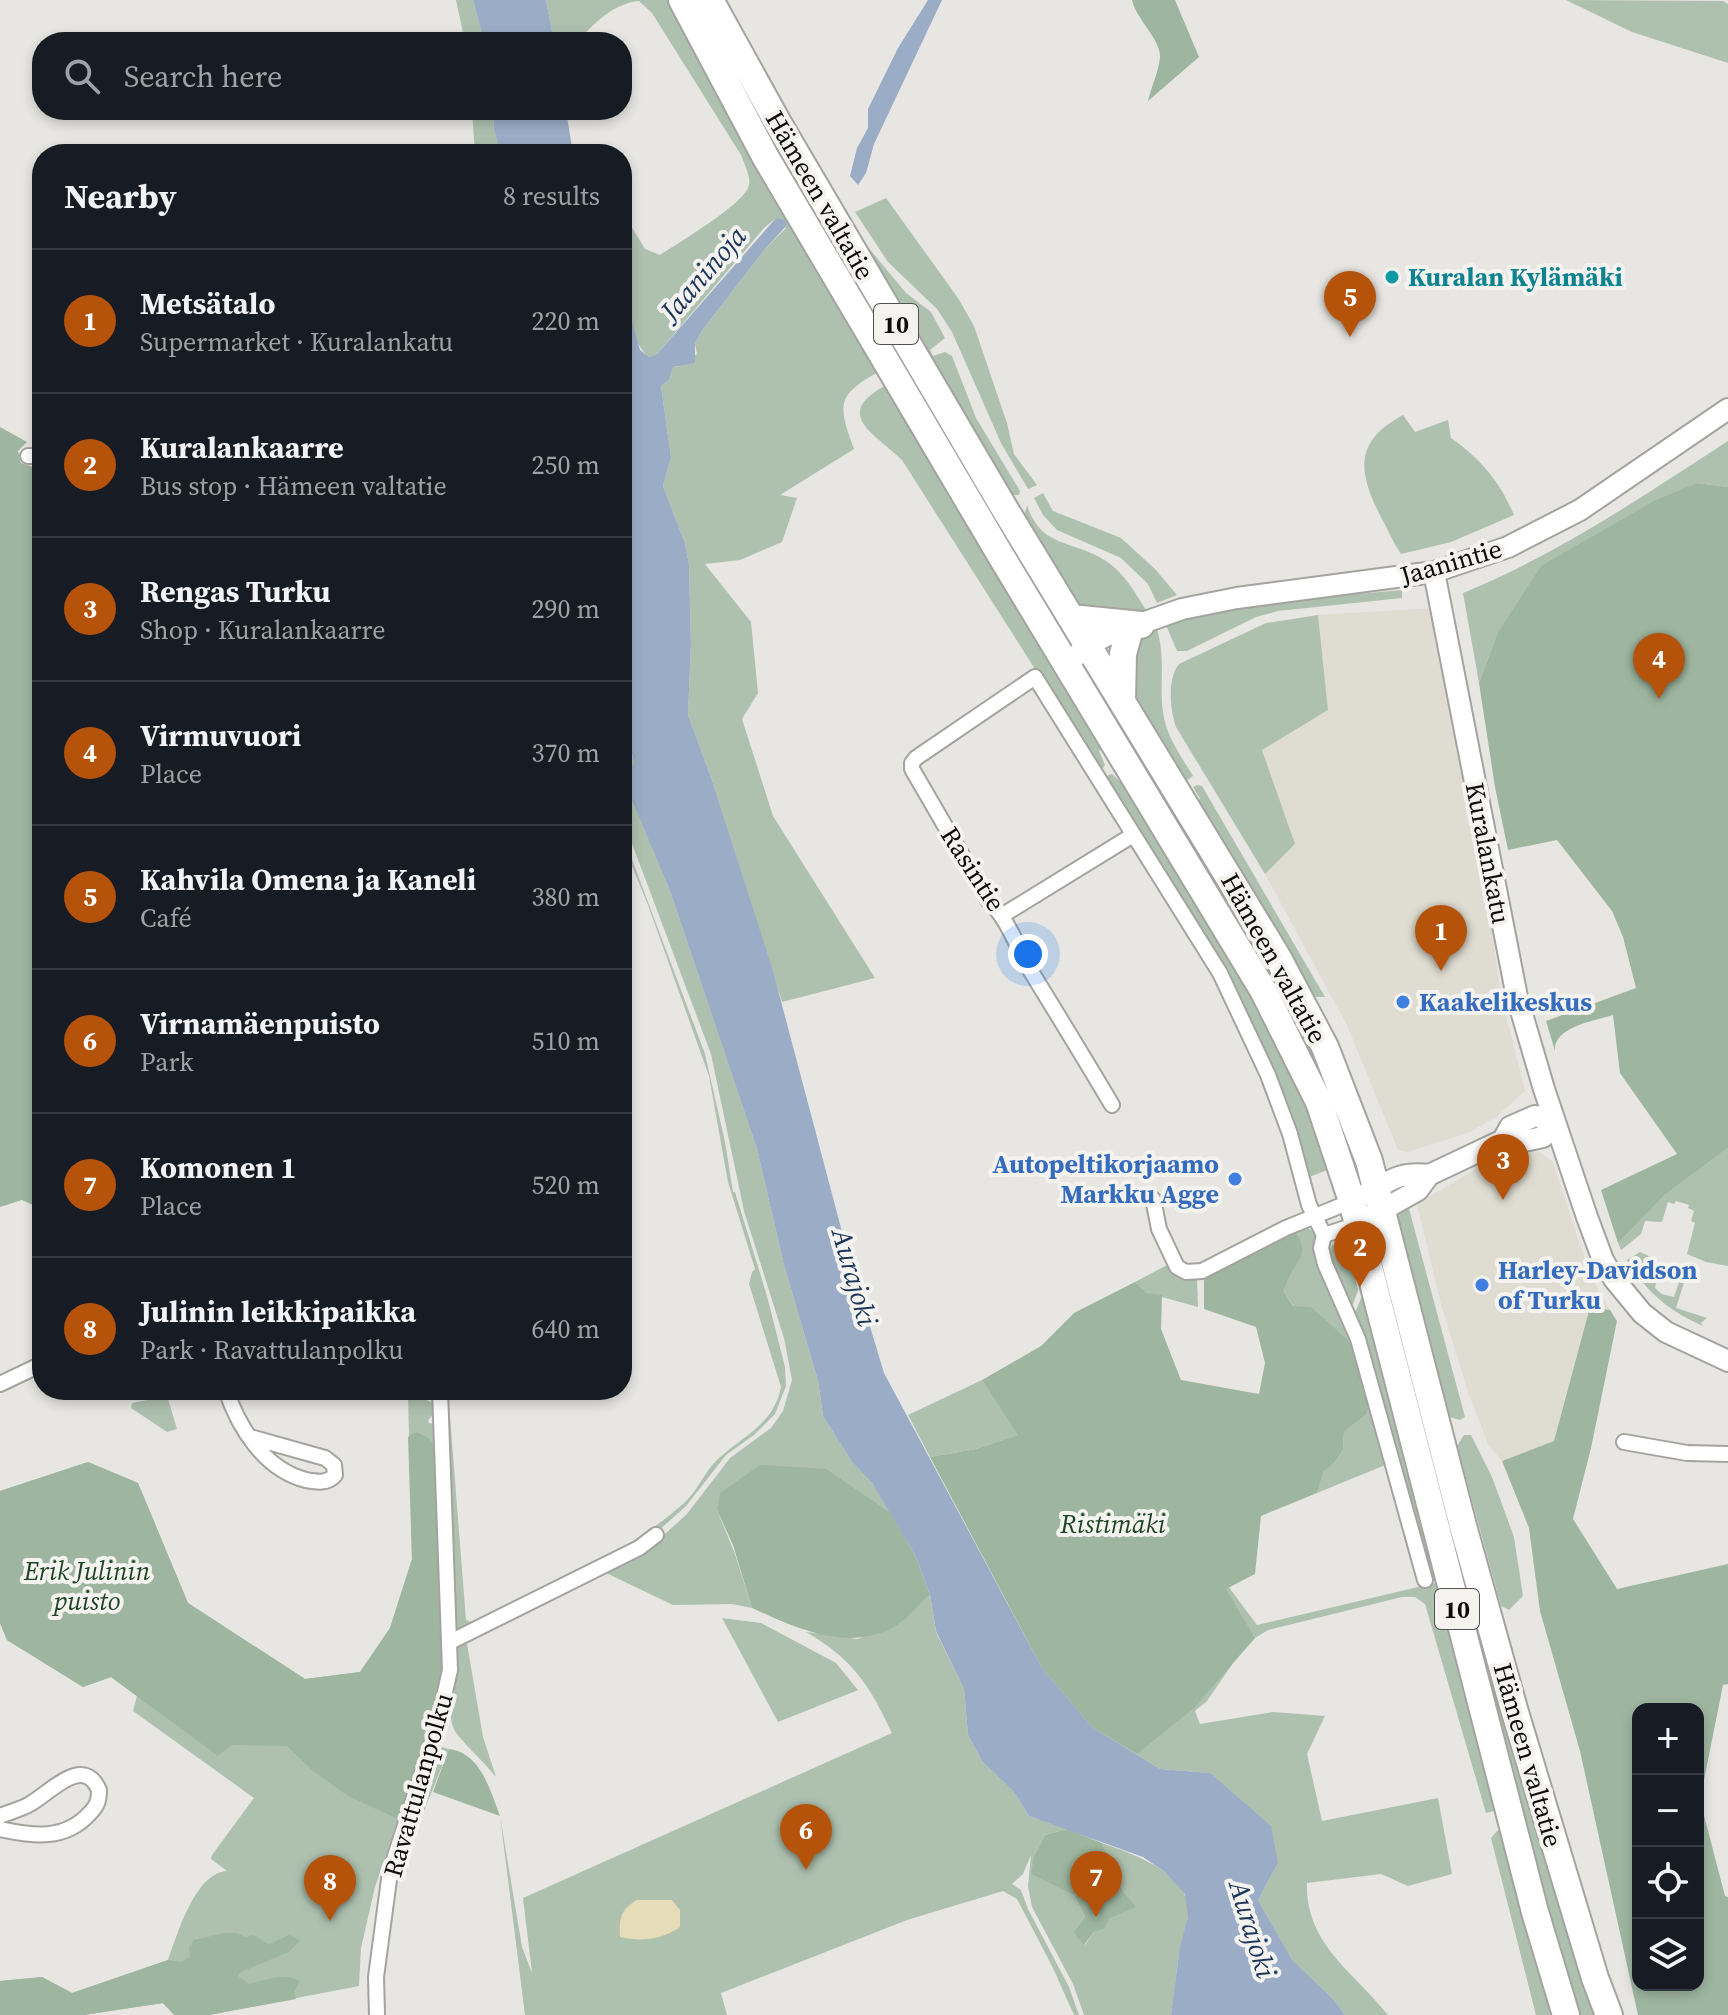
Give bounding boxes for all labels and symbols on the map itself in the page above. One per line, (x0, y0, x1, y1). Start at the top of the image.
street label: Hämeen valtatie (757, 104, 883, 286)
water label: Jaaninoja (649, 217, 755, 331)
place label: Kuralan Kylämäki (1408, 259, 1623, 295)
marker: Kuralan Kylämäki (1383, 268, 1401, 286)
pin: 5 (1324, 271, 1376, 337)
road number: 10 (874, 304, 918, 344)
street label: Jaanintie (1395, 530, 1506, 594)
pin: 4 (1633, 633, 1685, 699)
street label: Kuralankatu (1457, 779, 1519, 927)
street label: Rasintie (932, 820, 1014, 918)
street label: Hämeen valtatie (1212, 866, 1336, 1050)
pin: 1 (1415, 905, 1467, 971)
your location (1008, 934, 1048, 974)
place label: Kaakelikeskus (1419, 984, 1592, 1020)
marker: Kaakelikeskus (1394, 993, 1412, 1011)
pin: 3 (1477, 1134, 1529, 1200)
place label: Autopeltikorjaamo Markku Agge (992, 1146, 1219, 1212)
marker: Autopeltikorjaamo Markku Agge (1226, 1170, 1244, 1188)
pin: 2 (1334, 1221, 1386, 1287)
water label: Aurajoki (822, 1222, 887, 1331)
place label: Harley-Davidson of Turku (1498, 1252, 1697, 1318)
marker: Harley-Davidson of Turku (1473, 1276, 1491, 1294)
park label: Ristimäki (1059, 1506, 1166, 1542)
park label: Erik Julinin puisto (23, 1553, 151, 1619)
road number: 10 (1435, 1589, 1479, 1629)
street label: Hämeen valtatie (1485, 1659, 1571, 1851)
street label: Ravattulanpolku (374, 1689, 462, 1881)
pin: 6 (780, 1804, 832, 1870)
pin: 7 (1070, 1851, 1122, 1917)
pin: 8 (304, 1855, 356, 1921)
water label: Aurajoki (1220, 1874, 1286, 1983)

